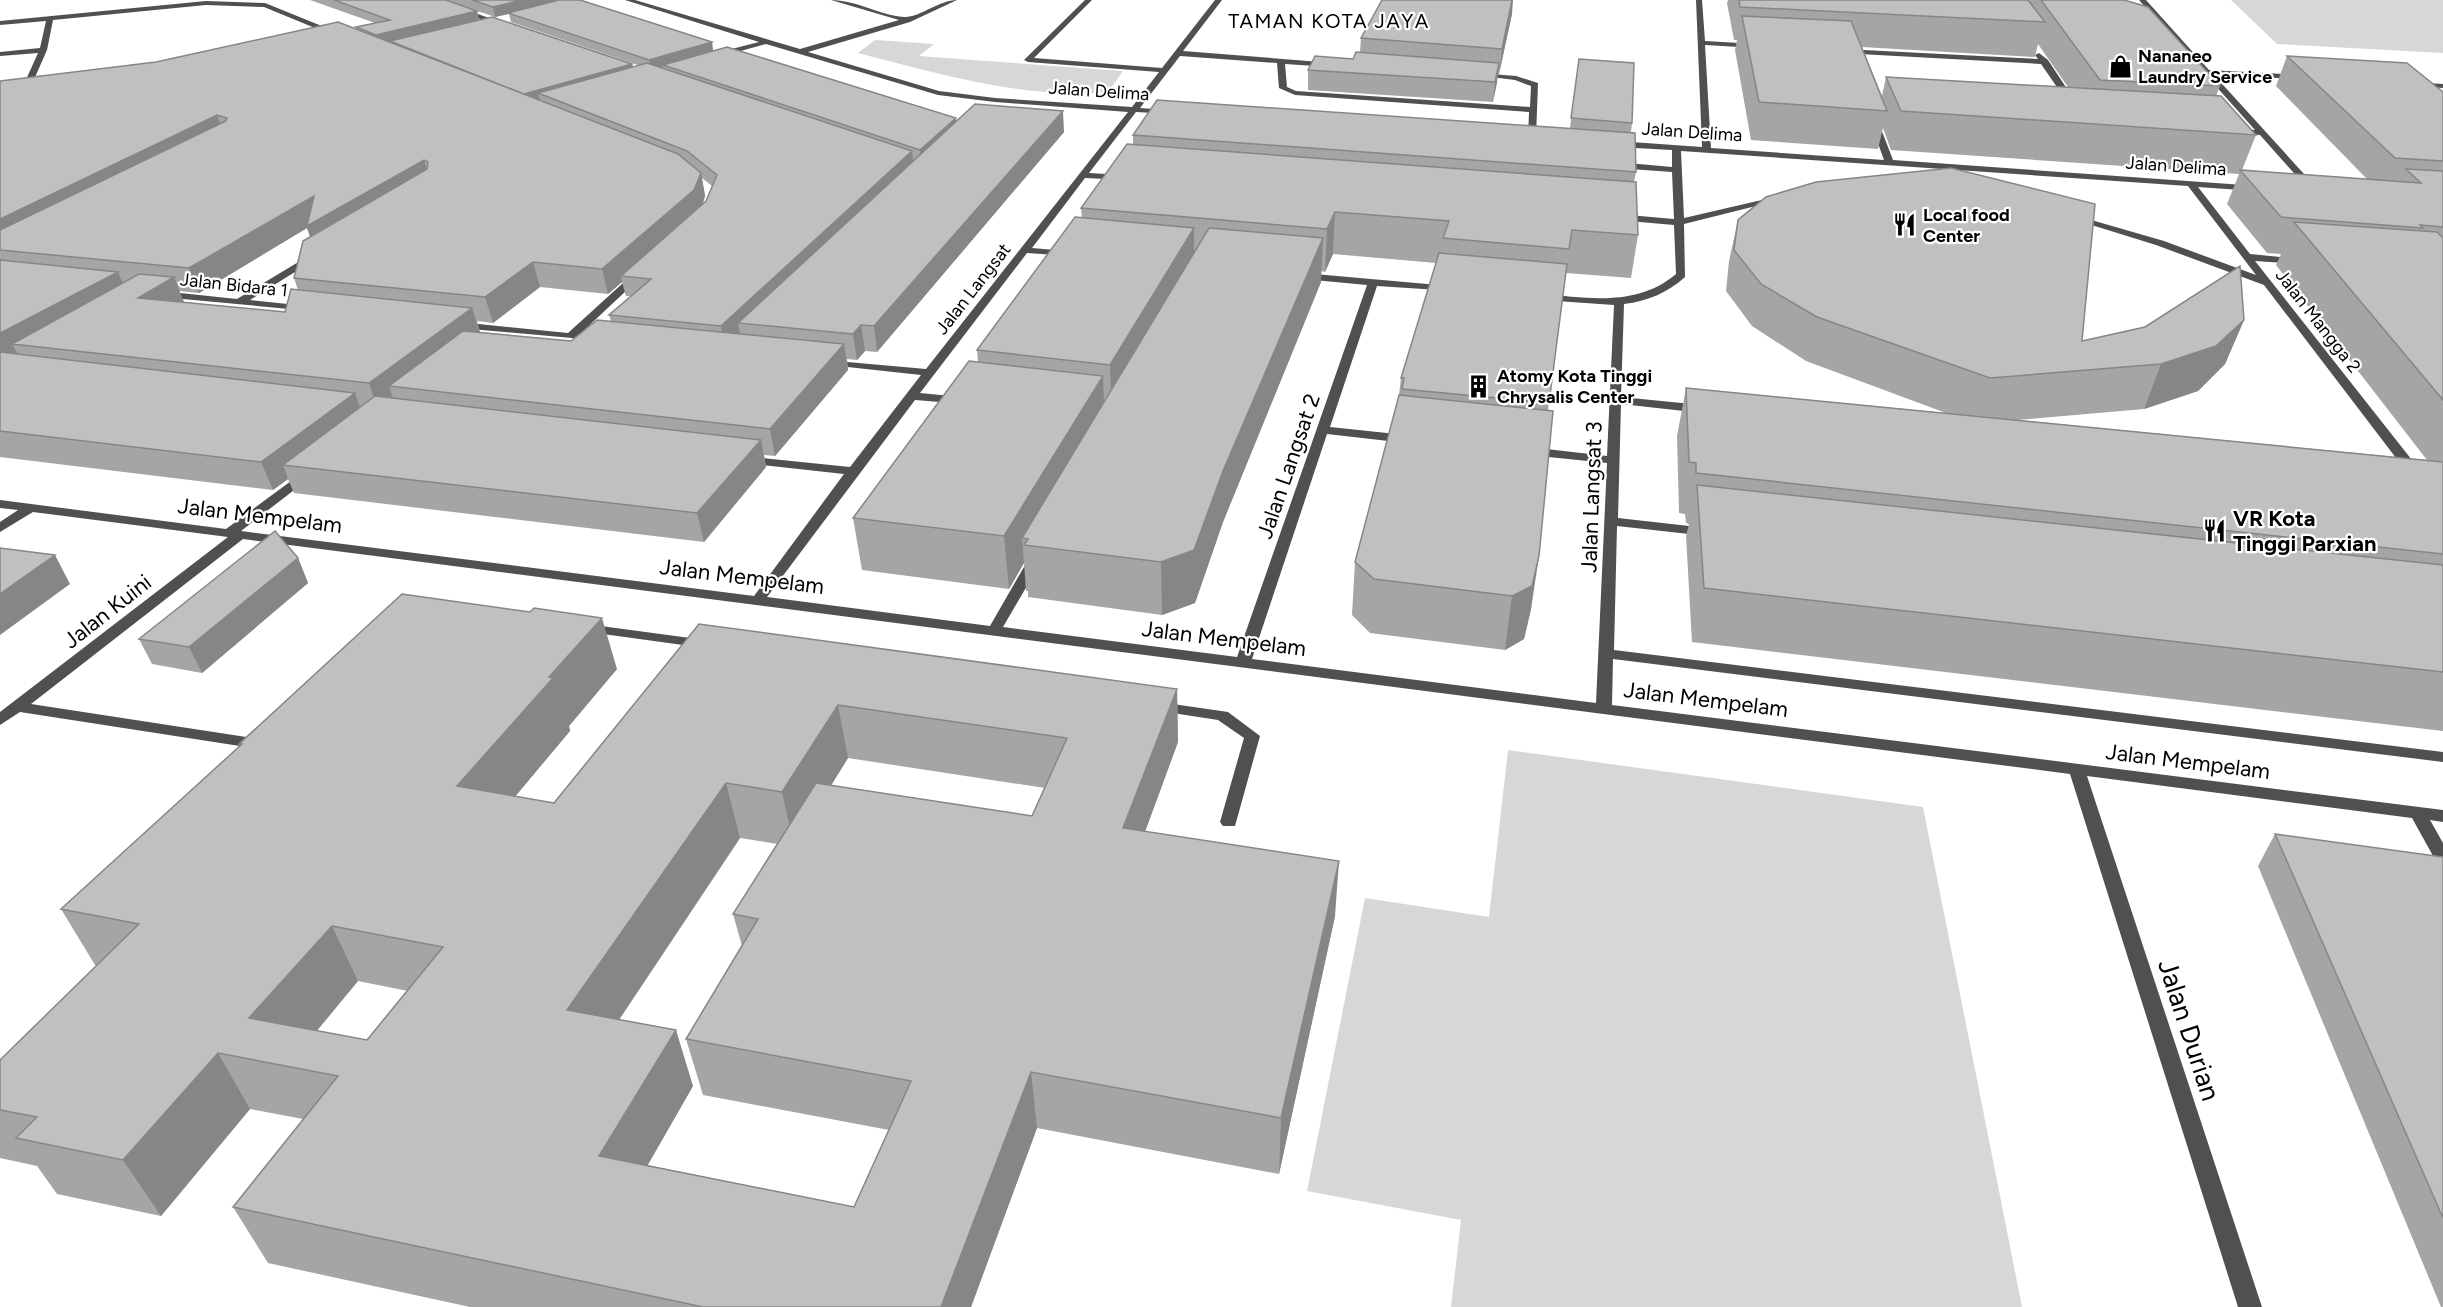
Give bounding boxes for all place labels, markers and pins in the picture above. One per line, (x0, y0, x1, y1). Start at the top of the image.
place label: Nananeo Laundry Service (2138, 45, 2272, 88)
shop icon: Nananeo Laundry Service (2107, 53, 2133, 79)
place label: Local food Center (1923, 204, 2010, 247)
restaurant icon: Local food Center (1892, 212, 1918, 238)
place label: Atomy Kota Tinggi Chrysalis Center (1497, 365, 1652, 408)
building icon: Atomy Kota Tinggi Chrysalis Center (1466, 373, 1492, 399)
place label: VR Kota Tinggi Parxian (2233, 505, 2376, 557)
restaurant icon: VR Kota Tinggi Parxian (2202, 518, 2228, 544)

